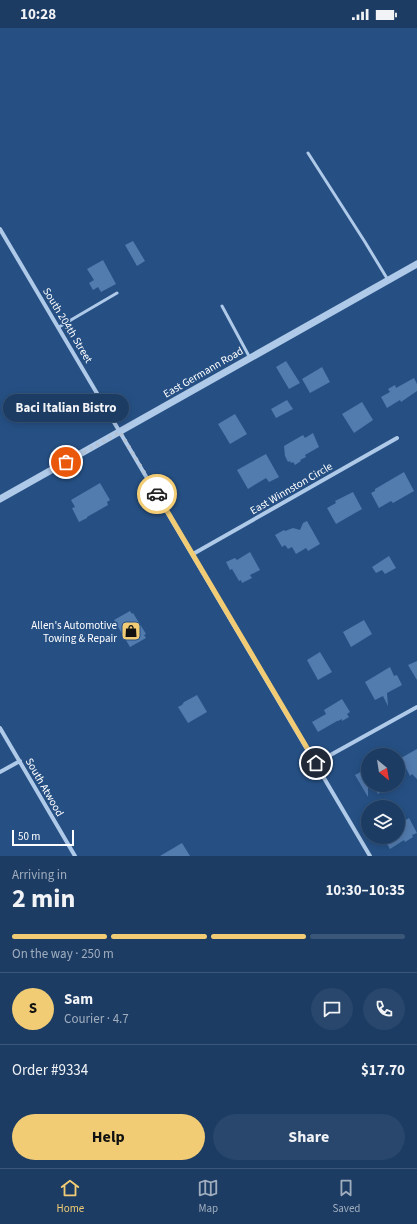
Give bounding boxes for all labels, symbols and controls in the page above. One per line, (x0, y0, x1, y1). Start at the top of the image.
text: 10:28 (20, 4, 56, 25)
street label: South 204th Street (39, 285, 96, 366)
street label: East Germann Road (160, 343, 246, 401)
callout: Baci Italian Bistro (3, 394, 129, 422)
text: Baci Italian Bistro (16, 399, 116, 417)
pin (49, 445, 83, 479)
icon: bag (55, 451, 77, 473)
street label: East Winnston Circle (247, 458, 336, 518)
courier (137, 474, 177, 514)
icon: car (146, 483, 168, 505)
place label: Allen's Automotive Towing & Repair (31, 618, 118, 646)
shop icon: Allen's Automotive Towing & Repair (120, 620, 142, 642)
pin (299, 746, 333, 780)
north arrow (361, 748, 405, 792)
map controls (361, 748, 405, 844)
icon: home (305, 752, 327, 774)
street label: South Atwood (22, 755, 67, 819)
button: layers (361, 800, 405, 844)
scale bar (12, 828, 74, 847)
text: 50 m (18, 829, 40, 844)
text: Arriving in (12, 866, 67, 884)
text: 2 min (12, 880, 75, 917)
text: 10:30–10:35 (325, 880, 405, 901)
text: On the way · 250 m (12, 945, 114, 963)
button: chat (311, 988, 353, 1030)
button: phone (363, 988, 405, 1030)
text: Sam (64, 989, 93, 1010)
text: S (29, 998, 37, 1019)
text: Courier · 4.7 (64, 1010, 129, 1028)
text: Order #9334 (12, 1060, 88, 1081)
text: $17.70 (361, 1060, 405, 1081)
button: Help (12, 1114, 205, 1160)
button: Share (213, 1114, 405, 1160)
tab: Home (57, 1177, 84, 1216)
tab: Map (197, 1177, 219, 1216)
tab: Saved (332, 1177, 360, 1216)

